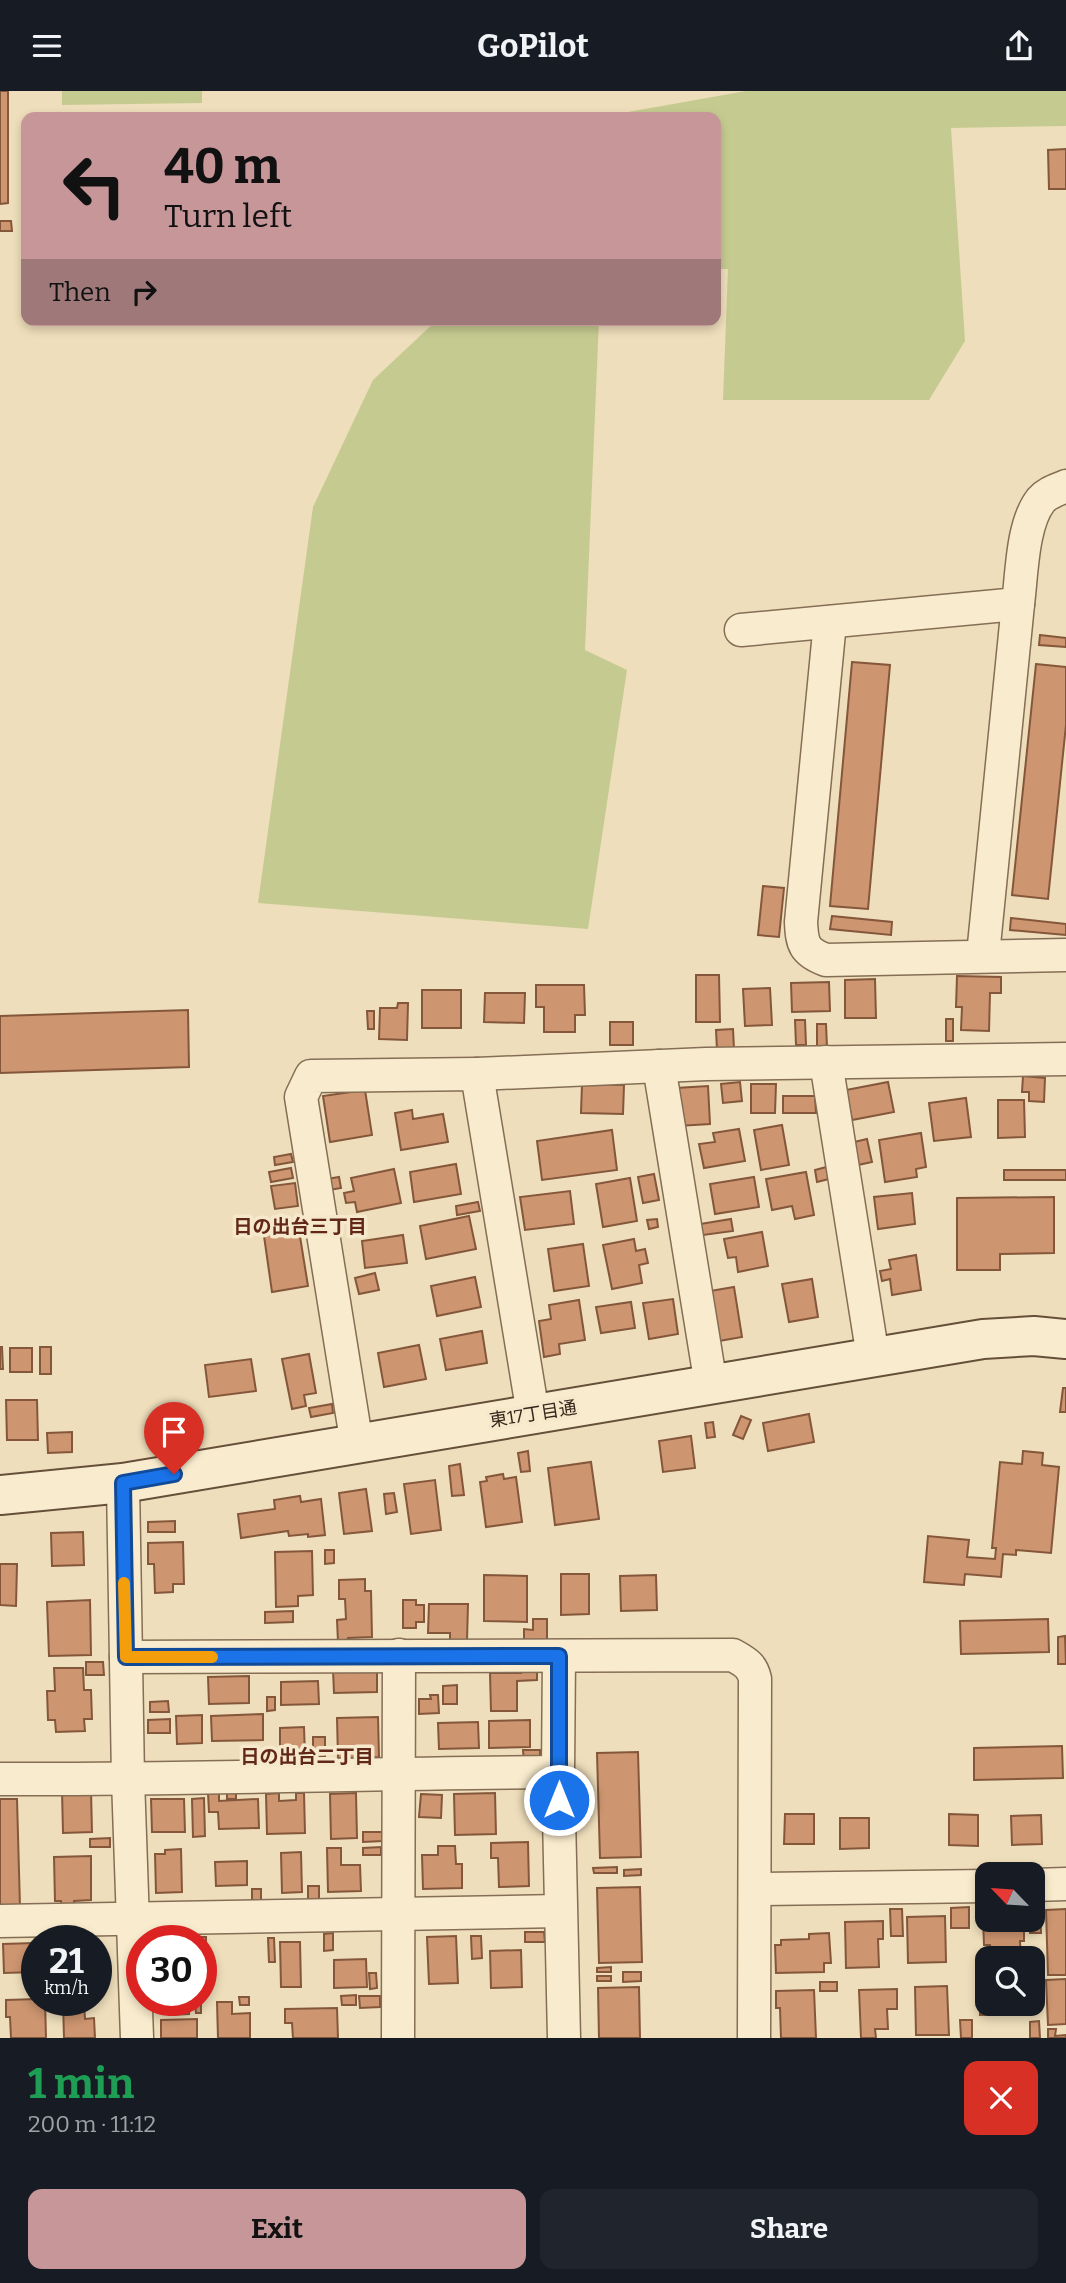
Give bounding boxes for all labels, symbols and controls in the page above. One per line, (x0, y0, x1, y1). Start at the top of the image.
icon: menu (28, 27, 66, 65)
text: GoPilot (477, 27, 589, 65)
icon: share (1000, 27, 1038, 65)
text: 40 m (164, 137, 281, 196)
icon: left (49, 140, 140, 231)
text: Turn left (164, 197, 292, 235)
icon: right (125, 273, 163, 311)
text: Then (49, 277, 111, 308)
district label: 日の出台三丁目 (233, 1215, 367, 1238)
street label: 東17丁目通 (488, 1396, 578, 1432)
pin (144, 1402, 204, 1474)
icon: arrive (155, 1413, 193, 1451)
district label: 日の出台二丁目 (240, 1745, 374, 1768)
position arrow (522, 1763, 596, 1837)
north arrow (975, 1862, 1045, 1932)
map controls (975, 1862, 1045, 2016)
speed limit sign: 30 (126, 1925, 217, 2016)
text: 21 (49, 1940, 84, 1982)
button: search (975, 1946, 1045, 2016)
text: km/h (44, 1977, 89, 1999)
text: 1 min (28, 2059, 134, 2109)
button: close (964, 2061, 1038, 2135)
text: 200 m · 11:12 (28, 2110, 156, 2138)
button: Exit (28, 2189, 526, 2269)
button: Share (540, 2189, 1038, 2269)

